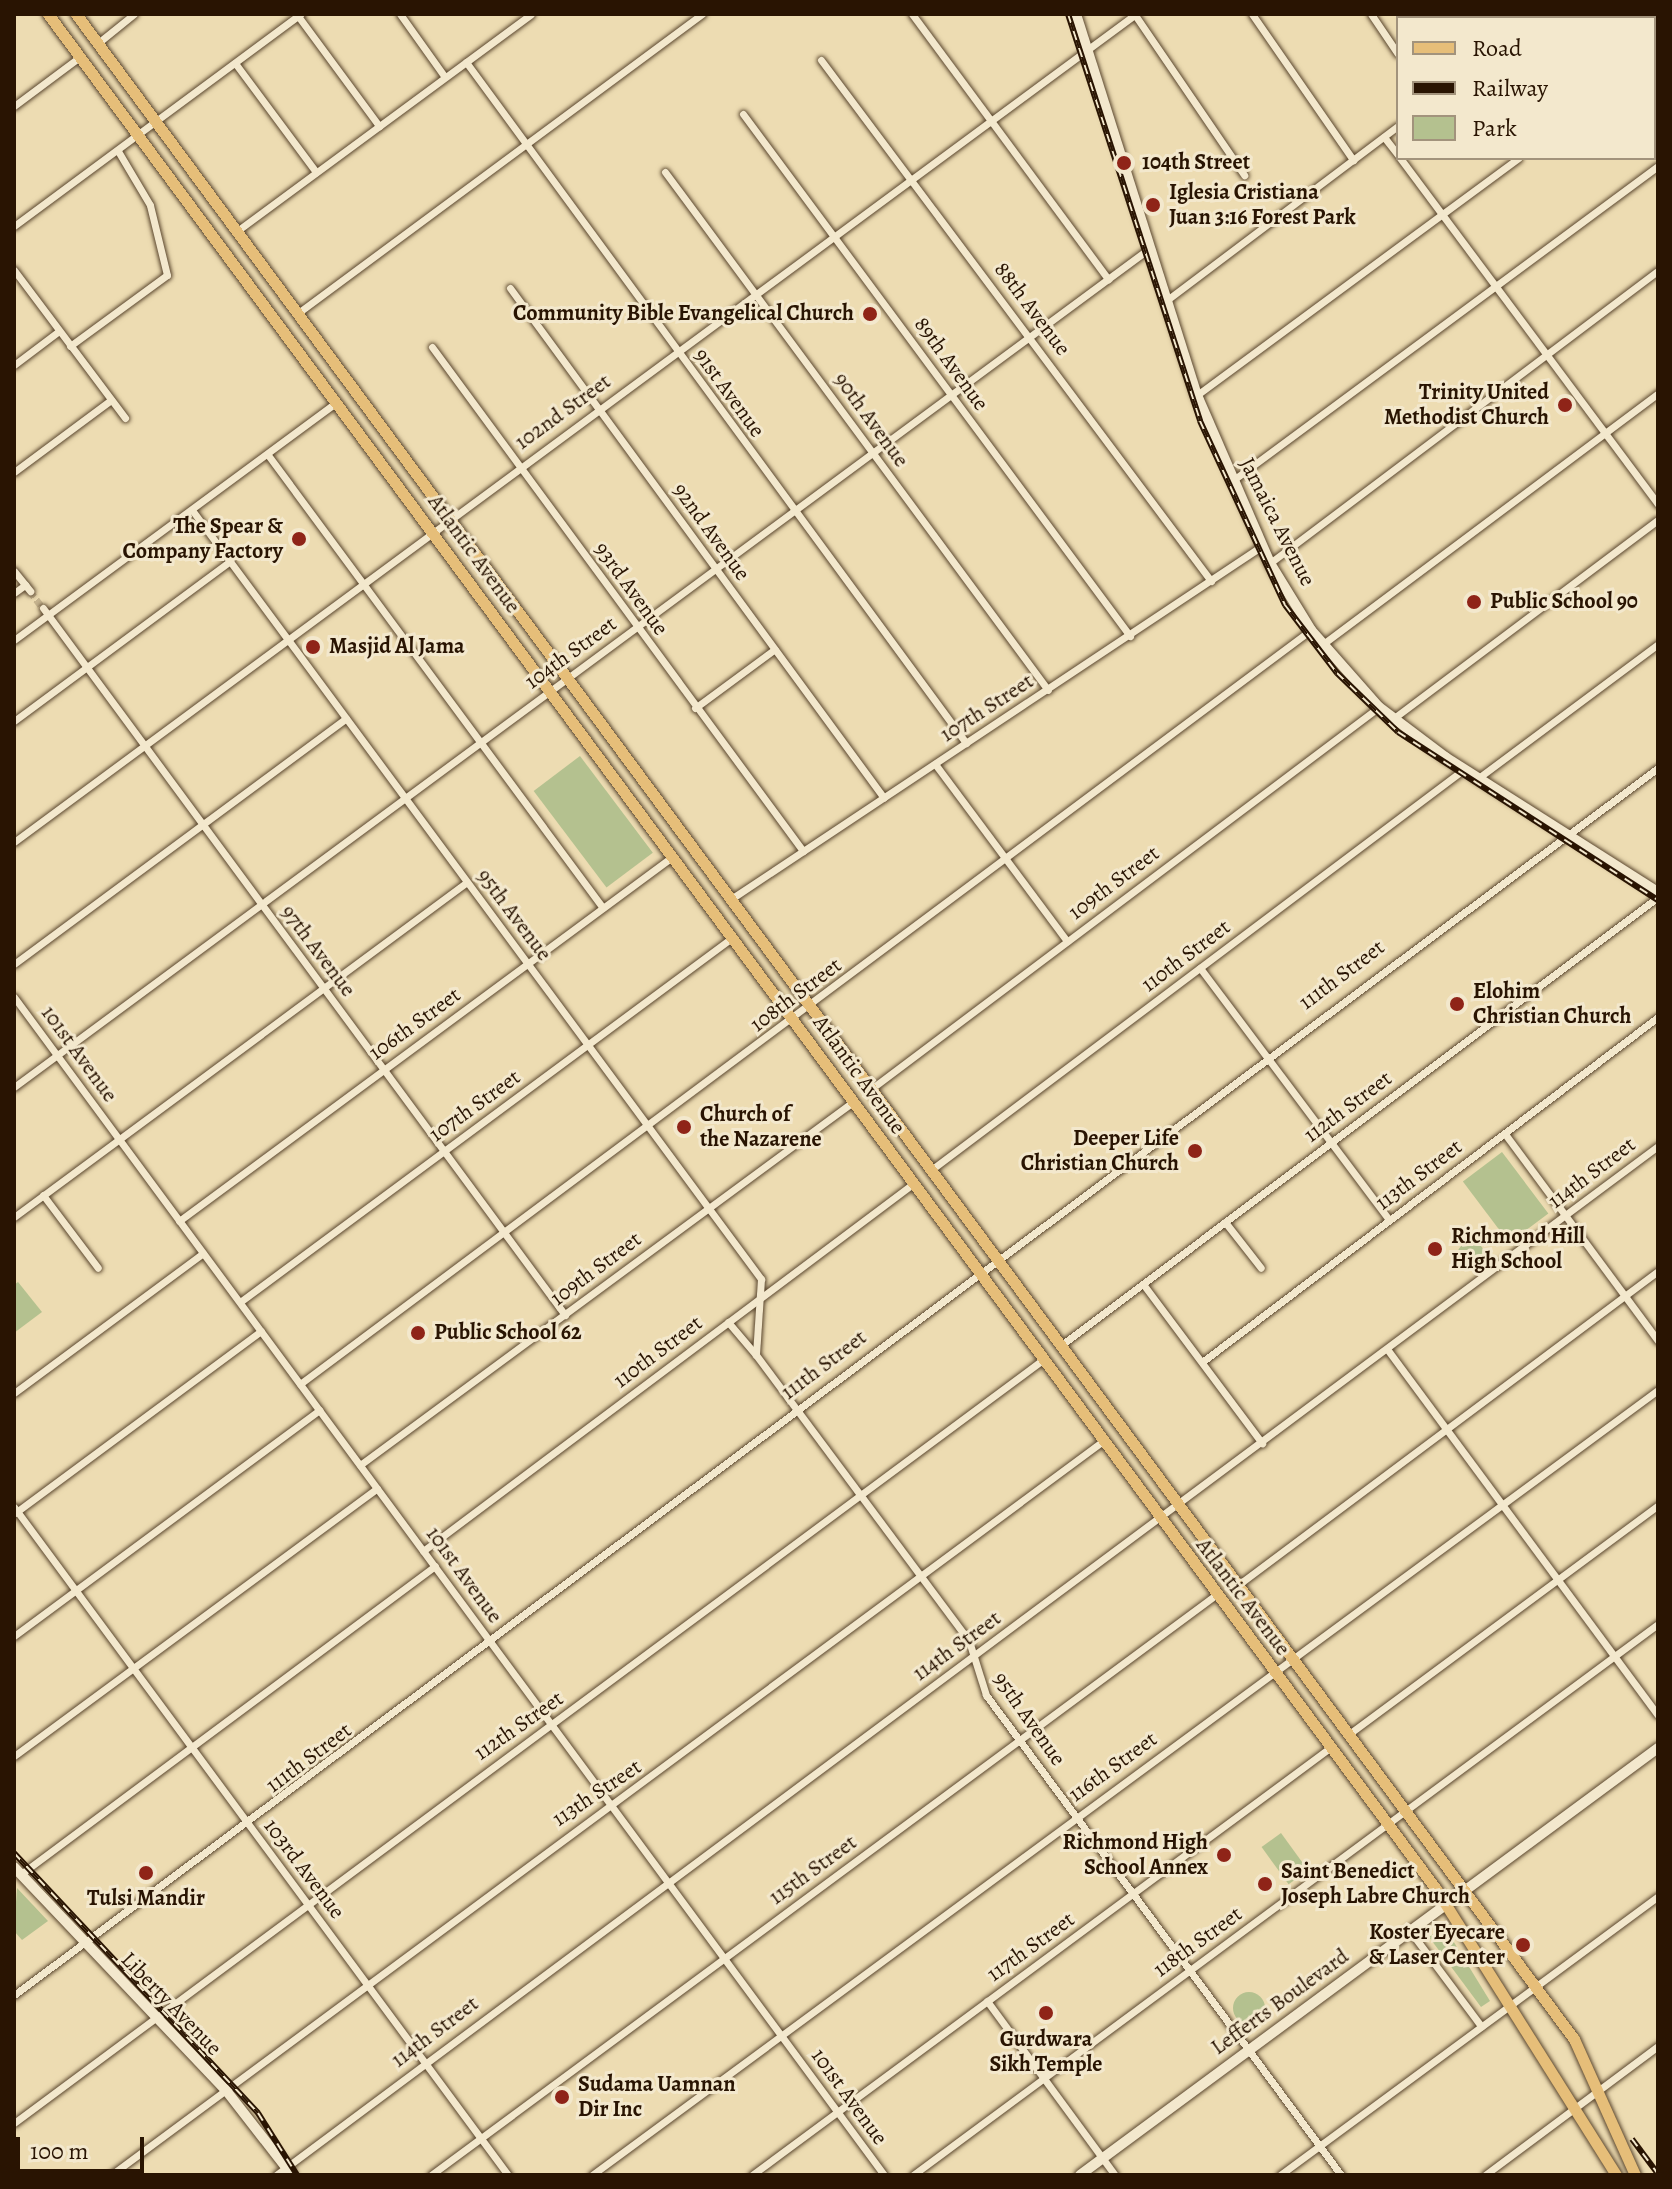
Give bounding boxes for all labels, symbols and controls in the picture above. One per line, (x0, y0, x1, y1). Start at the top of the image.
legend (1396, 16, 1656, 160)
text: Road (1472, 32, 1522, 64)
text: Railway (1472, 72, 1548, 104)
text: Park (1472, 112, 1517, 144)
place label: 104th Street (1142, 150, 1250, 176)
marker: 104th Street (1113, 152, 1135, 174)
place label: Iglesia Cristiana Juan 3:16 Forest Park (1169, 179, 1356, 230)
marker: Iglesia Cristiana Juan 3:16 Forest Park (1144, 196, 1162, 214)
street label: 88th Avenue (988, 257, 1076, 361)
place label: Community Bible Evangelical Church (513, 301, 854, 327)
marker: Community Bible Evangelical Church (861, 305, 879, 323)
street label: 89th Avenue (908, 312, 994, 416)
street label: 91st Avenue (688, 343, 770, 443)
street label: 90th Avenue (828, 367, 914, 473)
street label: 102nd Street (510, 368, 616, 456)
place label: Trinity United Methodist Church (1384, 379, 1549, 430)
marker: Trinity United Methodist Church (1556, 396, 1574, 414)
street label: Jamaica Avenue (1233, 453, 1321, 591)
street label: 92nd Avenue (667, 478, 755, 586)
street label: Atlantic Avenue (422, 489, 526, 619)
place label: The Spear & Company Factory (122, 513, 283, 564)
marker: The Spear & Company Factory (290, 530, 308, 548)
street label: 93rd Avenue (588, 537, 674, 641)
place label: Public School 90 (1490, 589, 1638, 615)
marker: Public School 90 (1465, 593, 1483, 611)
street label: 104th Street (520, 611, 622, 695)
place label: Masjid Al Jama (329, 634, 465, 660)
marker: Masjid Al Jama (304, 638, 322, 656)
street label: 107th Street (935, 668, 1039, 748)
street label: 109th Street (1063, 840, 1165, 926)
street label: 95th Avenue (471, 864, 557, 966)
street label: 97th Avenue (275, 900, 361, 1002)
street label: 110th Street (1136, 914, 1236, 998)
street label: 111th Street (1294, 934, 1390, 1016)
street label: 108th Street (745, 952, 847, 1038)
place label: Elohim Christian Church (1473, 978, 1631, 1030)
street label: 106th Street (364, 982, 466, 1066)
marker: Elohim Christian Church (1448, 995, 1466, 1013)
street label: 101st Avenue (35, 1001, 123, 1107)
street label: Atlantic Avenue (807, 1010, 911, 1140)
street label: 107th Street (424, 1064, 526, 1148)
street label: 112th Street (1299, 1065, 1397, 1149)
place label: Church of the Nazarene (700, 1101, 822, 1152)
marker: Church of the Nazarene (675, 1118, 693, 1136)
place label: Deeper Life Christian Church (1021, 1125, 1179, 1176)
street label: 114th Street (1543, 1132, 1641, 1214)
street label: 113th Street (1370, 1134, 1468, 1216)
marker: Deeper Life Christian Church (1186, 1142, 1204, 1160)
place label: Richmond Hill High School (1451, 1223, 1585, 1274)
street label: 109th Street (545, 1226, 647, 1312)
marker: Richmond Hill High School (1426, 1240, 1444, 1258)
street label: 110th Street (608, 1310, 708, 1394)
place label: Public School 62 (434, 1320, 582, 1346)
marker: Public School 62 (409, 1324, 427, 1342)
street label: 111th Street (776, 1324, 872, 1406)
street label: 101st Avenue (420, 1522, 508, 1628)
street label: Atlantic Avenue (1190, 1533, 1296, 1661)
street label: 114th Street (908, 1605, 1006, 1687)
street label: 95th Avenue (987, 1667, 1071, 1771)
street label: 112th Street (469, 1686, 569, 1766)
street label: 111th Street (261, 1717, 357, 1799)
street label: 116th Street (1064, 1726, 1162, 1808)
street label: 113th Street (547, 1754, 647, 1832)
street label: 103rd Avenue (258, 1814, 350, 1924)
street label: 115th Street (764, 1829, 862, 1911)
place label: Richmond High School Annex (1063, 1829, 1208, 1880)
marker: Richmond High School Annex (1215, 1846, 1233, 1864)
place label: Saint Benedict Joseph Labre Church (1281, 1858, 1470, 1910)
marker: Tulsi Mandir (137, 1864, 155, 1882)
marker: Saint Benedict Joseph Labre Church (1256, 1875, 1274, 1893)
place label: Tulsi Mandir (87, 1886, 205, 1912)
street label: 118th Street (1149, 1901, 1247, 1983)
street label: 117th Street (982, 1906, 1080, 1988)
place label: Koster Eyecare & Laser Center (1369, 1919, 1505, 1970)
marker: Koster Eyecare & Laser Center (1512, 1934, 1534, 1956)
street label: Lefferts Boulevard (1206, 1943, 1354, 2061)
street label: Liberty Avenue (115, 1947, 227, 2061)
street label: 114th Street (386, 1991, 484, 2073)
marker: Gurdwara Sikh Temple (1037, 2004, 1055, 2022)
place label: Gurdwara Sikh Temple (989, 2026, 1103, 2078)
street label: 101st Avenue (805, 2044, 893, 2150)
place label: Sudama Uamnan Dir Inc (578, 2071, 736, 2122)
marker: Sudama Uamnan Dir Inc (553, 2088, 571, 2106)
scale bar (20, 2121, 148, 2171)
text: 100 m (30, 2135, 89, 2167)

